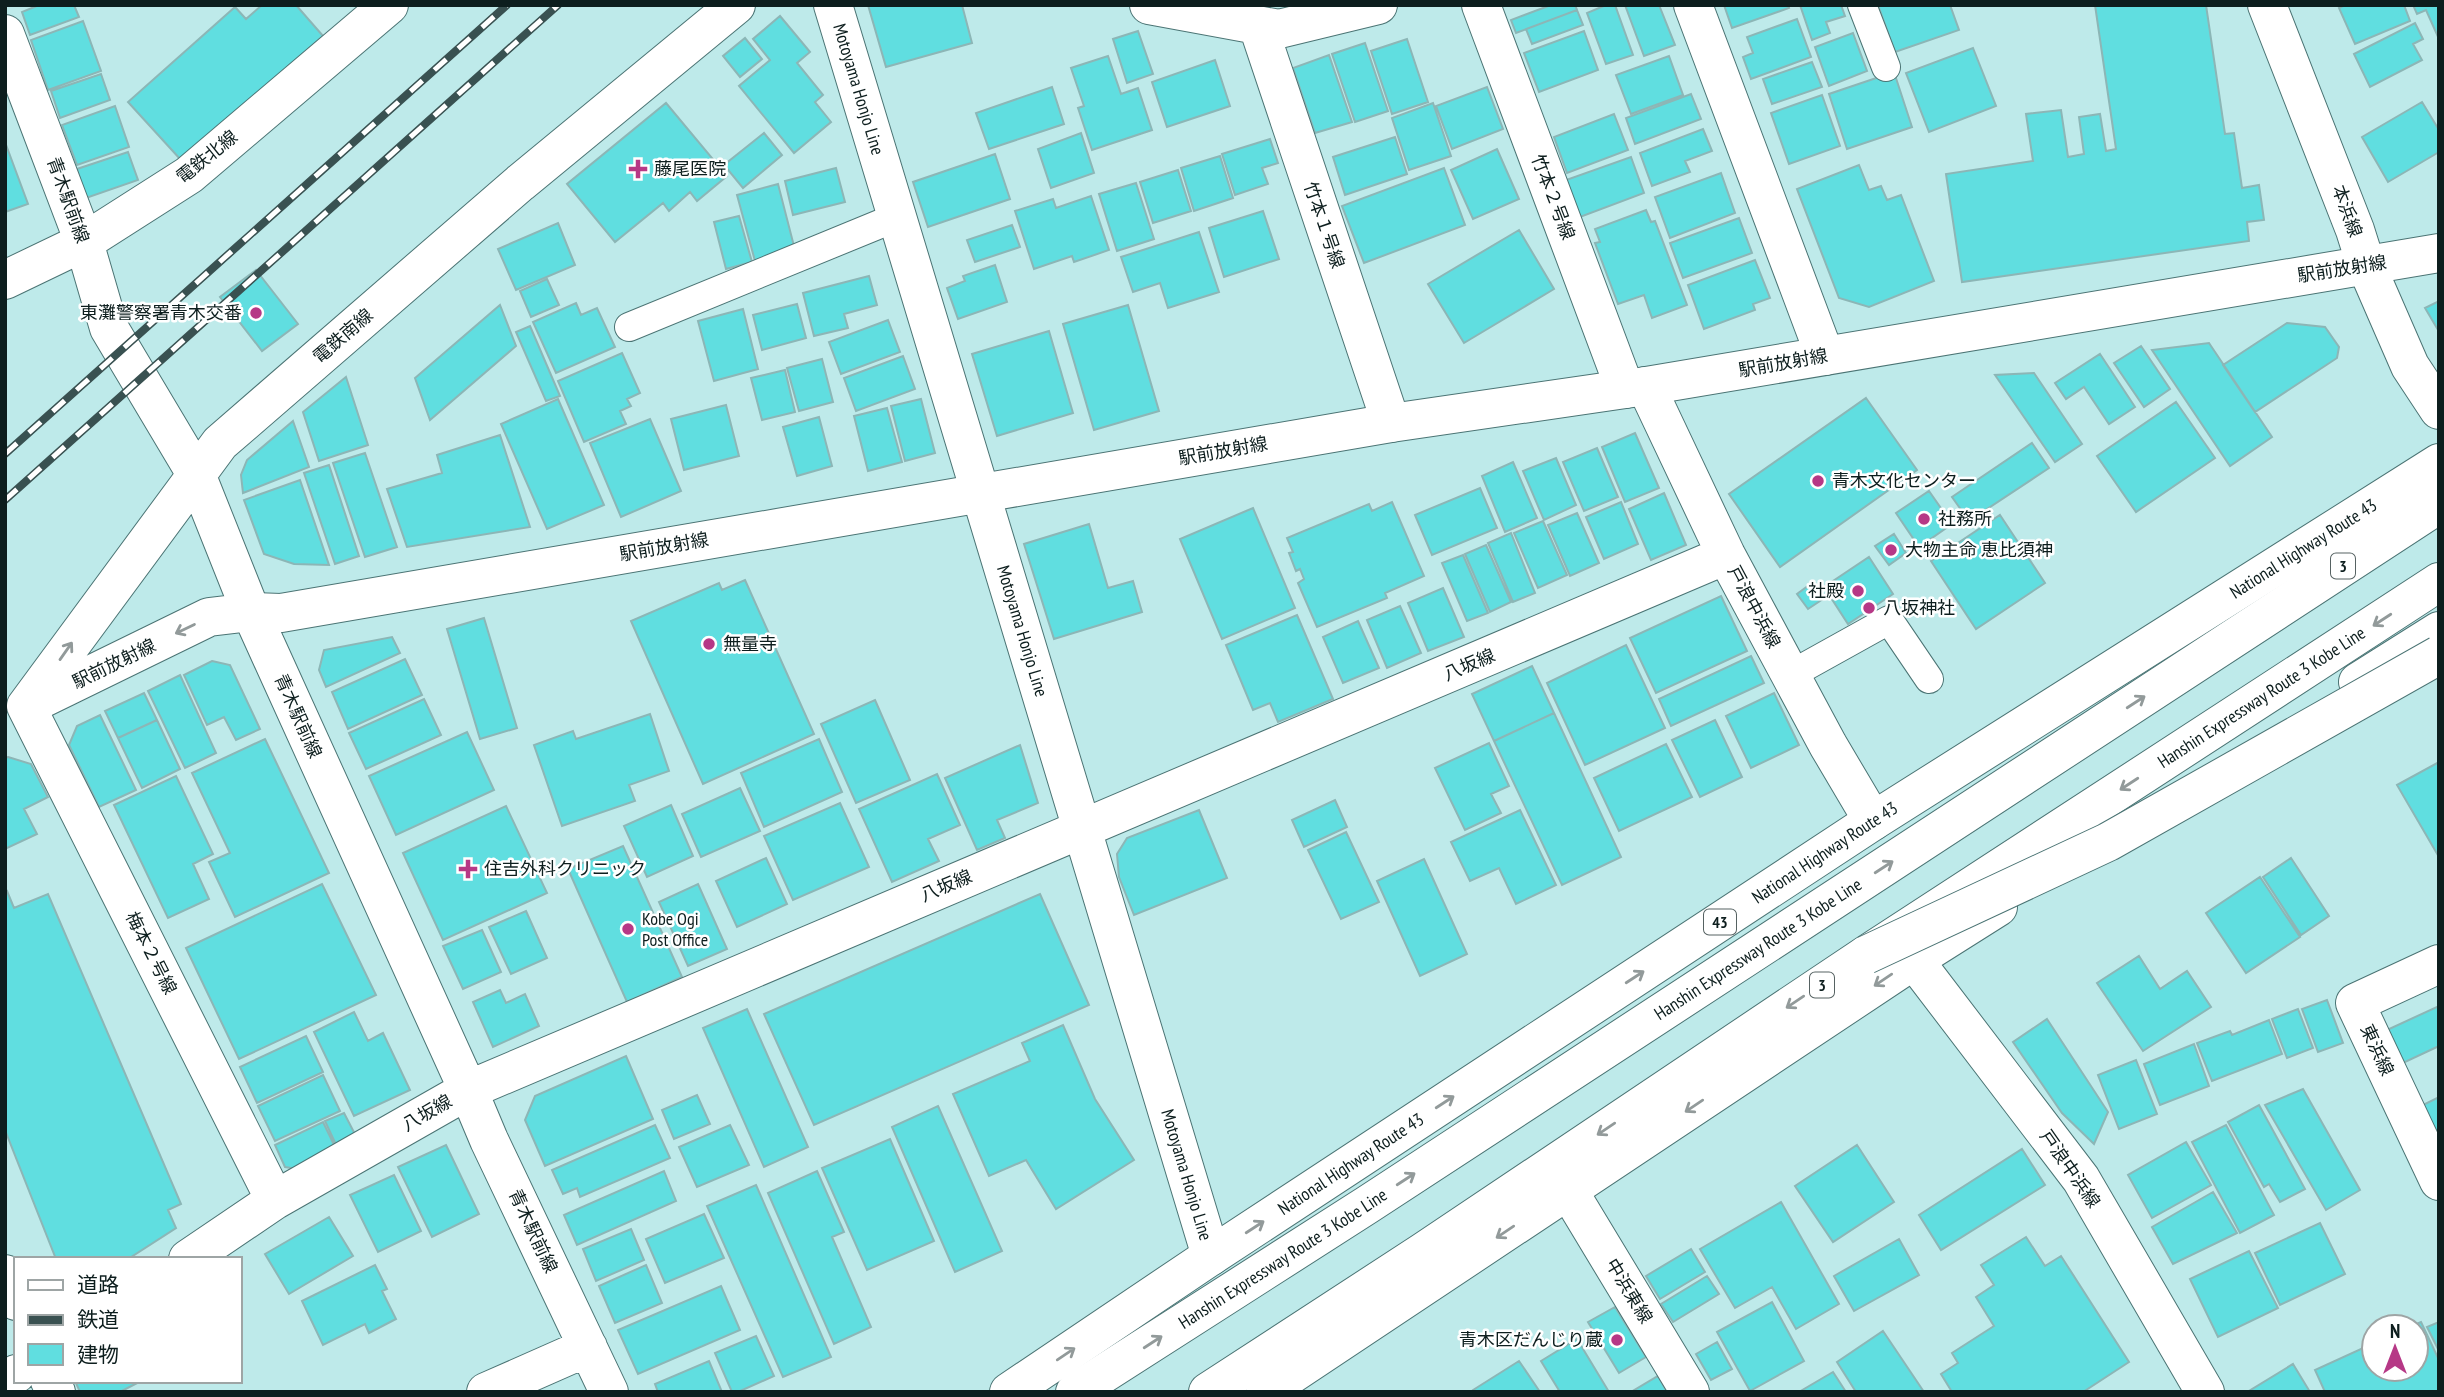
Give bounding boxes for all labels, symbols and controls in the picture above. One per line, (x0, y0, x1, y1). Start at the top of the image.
street label: Motoyama Honjo Line (828, 21, 890, 157)
street label: 電鉄北線 (171, 125, 242, 188)
street label: 竹本２号線 (1527, 151, 1580, 243)
street label: 青木駅前線 (42, 154, 95, 246)
place label: 藤尾医院 (654, 157, 726, 180)
marker: 藤尾医院 (628, 159, 648, 179)
street label: 竹本１号線 (1299, 179, 1350, 271)
street label: 本浜線 (2327, 182, 2368, 240)
street label: 駅前放射線 (2296, 250, 2388, 287)
place label: 東灘警察署青木交番 (80, 301, 242, 324)
street label: 電鉄南線 (308, 303, 377, 368)
marker: 東灘警察署青木交番 (248, 305, 264, 321)
street label: 駅前放射線 (1737, 343, 1829, 382)
street label: 駅前放射線 (1177, 431, 1269, 470)
place label: 青木文化センター (1832, 469, 1976, 492)
marker: 青木文化センター (1810, 473, 1826, 489)
street label: National Highway Route 43 (2226, 494, 2382, 602)
place label: 社務所 (1938, 507, 1992, 530)
marker: 社務所 (1916, 511, 1932, 527)
street label: 駅前放射線 (618, 527, 710, 566)
place label: 大物主命 恵比須神 (1905, 538, 2053, 561)
marker: 大物主命 恵比須神 (1883, 542, 1899, 558)
road number: 3 (2331, 554, 2355, 579)
street label: Motoyama Honjo Line (992, 562, 1053, 699)
street label: 戸浪中浜線 (1723, 562, 1786, 652)
place label: 社殿 (1808, 579, 1844, 602)
marker: 社殿 (1850, 583, 1866, 599)
place label: 八坂神社 (1883, 596, 1955, 619)
marker: 八坂神社 (1861, 600, 1877, 616)
one-way arrow (2372, 613, 2392, 627)
street label: Hanshin Expressway Route 3 Kobe Line (2153, 621, 2370, 773)
one-way arrow (175, 623, 196, 636)
place label: 無量寺 (723, 632, 777, 655)
street label: 駅前放射線 (68, 633, 159, 694)
marker: 無量寺 (701, 636, 717, 652)
one-way arrow (59, 642, 73, 661)
street label: 八坂線 (1439, 643, 1498, 686)
street label: 青木駅前線 (270, 670, 327, 762)
one-way arrow (2126, 695, 2145, 709)
one-way arrow (2120, 776, 2139, 791)
street label: National Highway Route 43 (1747, 796, 1902, 908)
place label: 住吉外科クリニック (484, 857, 646, 880)
marker: 住吉外科クリニック (458, 859, 478, 879)
one-way arrow (1874, 859, 1893, 874)
street label: 八坂線 (916, 864, 975, 907)
street label: Hanshin Expressway Route 3 Kobe Line (1650, 874, 1866, 1024)
street label: 梅本２号線 (121, 907, 182, 998)
place label: Kobe Ogi Post Office (642, 907, 708, 951)
road number: 43 (1704, 910, 1736, 934)
marker: Kobe Ogi Post Office (620, 921, 636, 937)
one-way arrow (1625, 970, 1645, 984)
road number: 3 (1810, 973, 1834, 998)
one-way arrow (1874, 974, 1894, 988)
one-way arrow (1786, 995, 1806, 1009)
street label: 東浜線 (2356, 1020, 2399, 1079)
street label: 八坂線 (398, 1089, 456, 1136)
one-way arrow (1435, 1095, 1455, 1109)
one-way arrow (1685, 1099, 1704, 1114)
street label: Motoyama Honjo Line (1156, 1106, 1218, 1243)
street label: National Highway Route 43 (1273, 1107, 1428, 1220)
one-way arrow (1597, 1122, 1617, 1136)
street label: 戸浪中浜線 (2035, 1125, 2106, 1212)
one-way arrow (1396, 1172, 1416, 1186)
street label: Hanshin Expressway Route 3 Kobe Line (1174, 1183, 1391, 1334)
street label: 青木駅前線 (504, 1185, 563, 1276)
one-way arrow (1245, 1220, 1264, 1234)
one-way arrow (1495, 1226, 1515, 1240)
street label: 中浜東線 (1601, 1254, 1658, 1328)
legend (14, 1257, 242, 1383)
text: 道路 (77, 1271, 119, 1298)
text: 鉄道 (77, 1306, 119, 1333)
north arrow (2360, 1313, 2430, 1383)
text: N (2390, 1319, 2400, 1343)
place label: 青木区だんじり蔵 (1459, 1328, 1603, 1351)
marker: 青木区だんじり蔵 (1609, 1332, 1625, 1348)
one-way arrow (1143, 1334, 1162, 1349)
text: 建物 (77, 1341, 119, 1368)
one-way arrow (1056, 1346, 1075, 1361)

